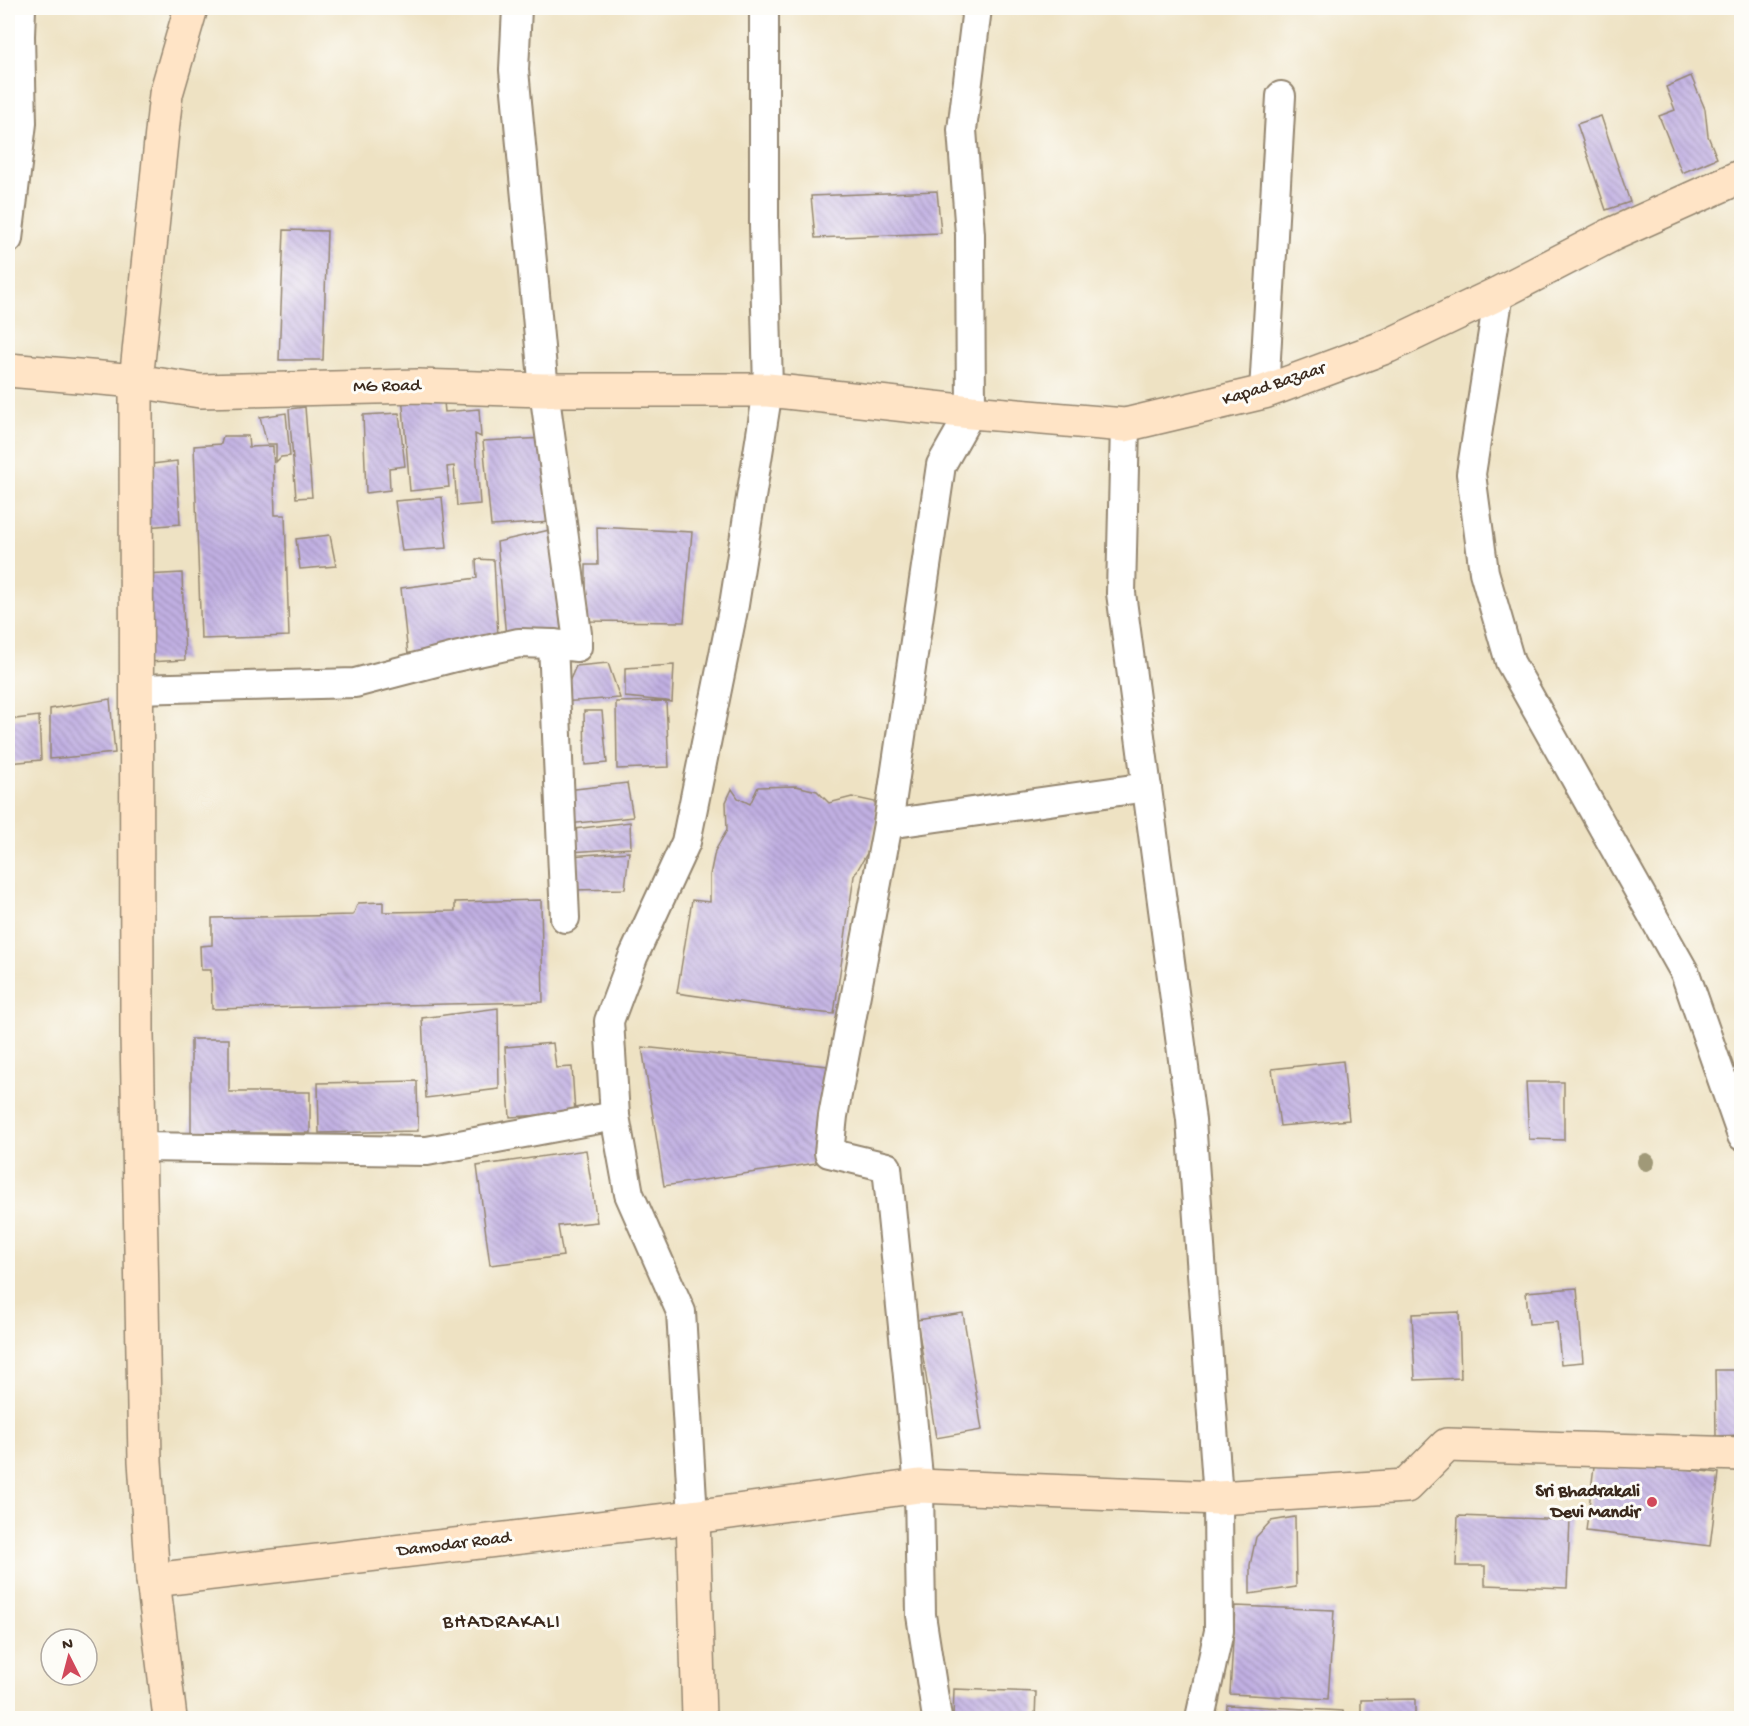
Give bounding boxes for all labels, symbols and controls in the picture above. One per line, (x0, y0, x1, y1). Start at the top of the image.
street label: Kapad Bazaar (1220, 358, 1330, 412)
street label: MG Road (353, 376, 422, 398)
place label: Sri Bhadrakali Devi Mandir (1535, 1482, 1643, 1524)
marker: Sri Bhadrakali Devi Mandir (1645, 1495, 1659, 1509)
street label: Damodar Road (395, 1527, 513, 1563)
district label: BHADRAKALI (442, 1612, 561, 1635)
north arrow (39, 1627, 99, 1687)
text: N (62, 1636, 75, 1656)

